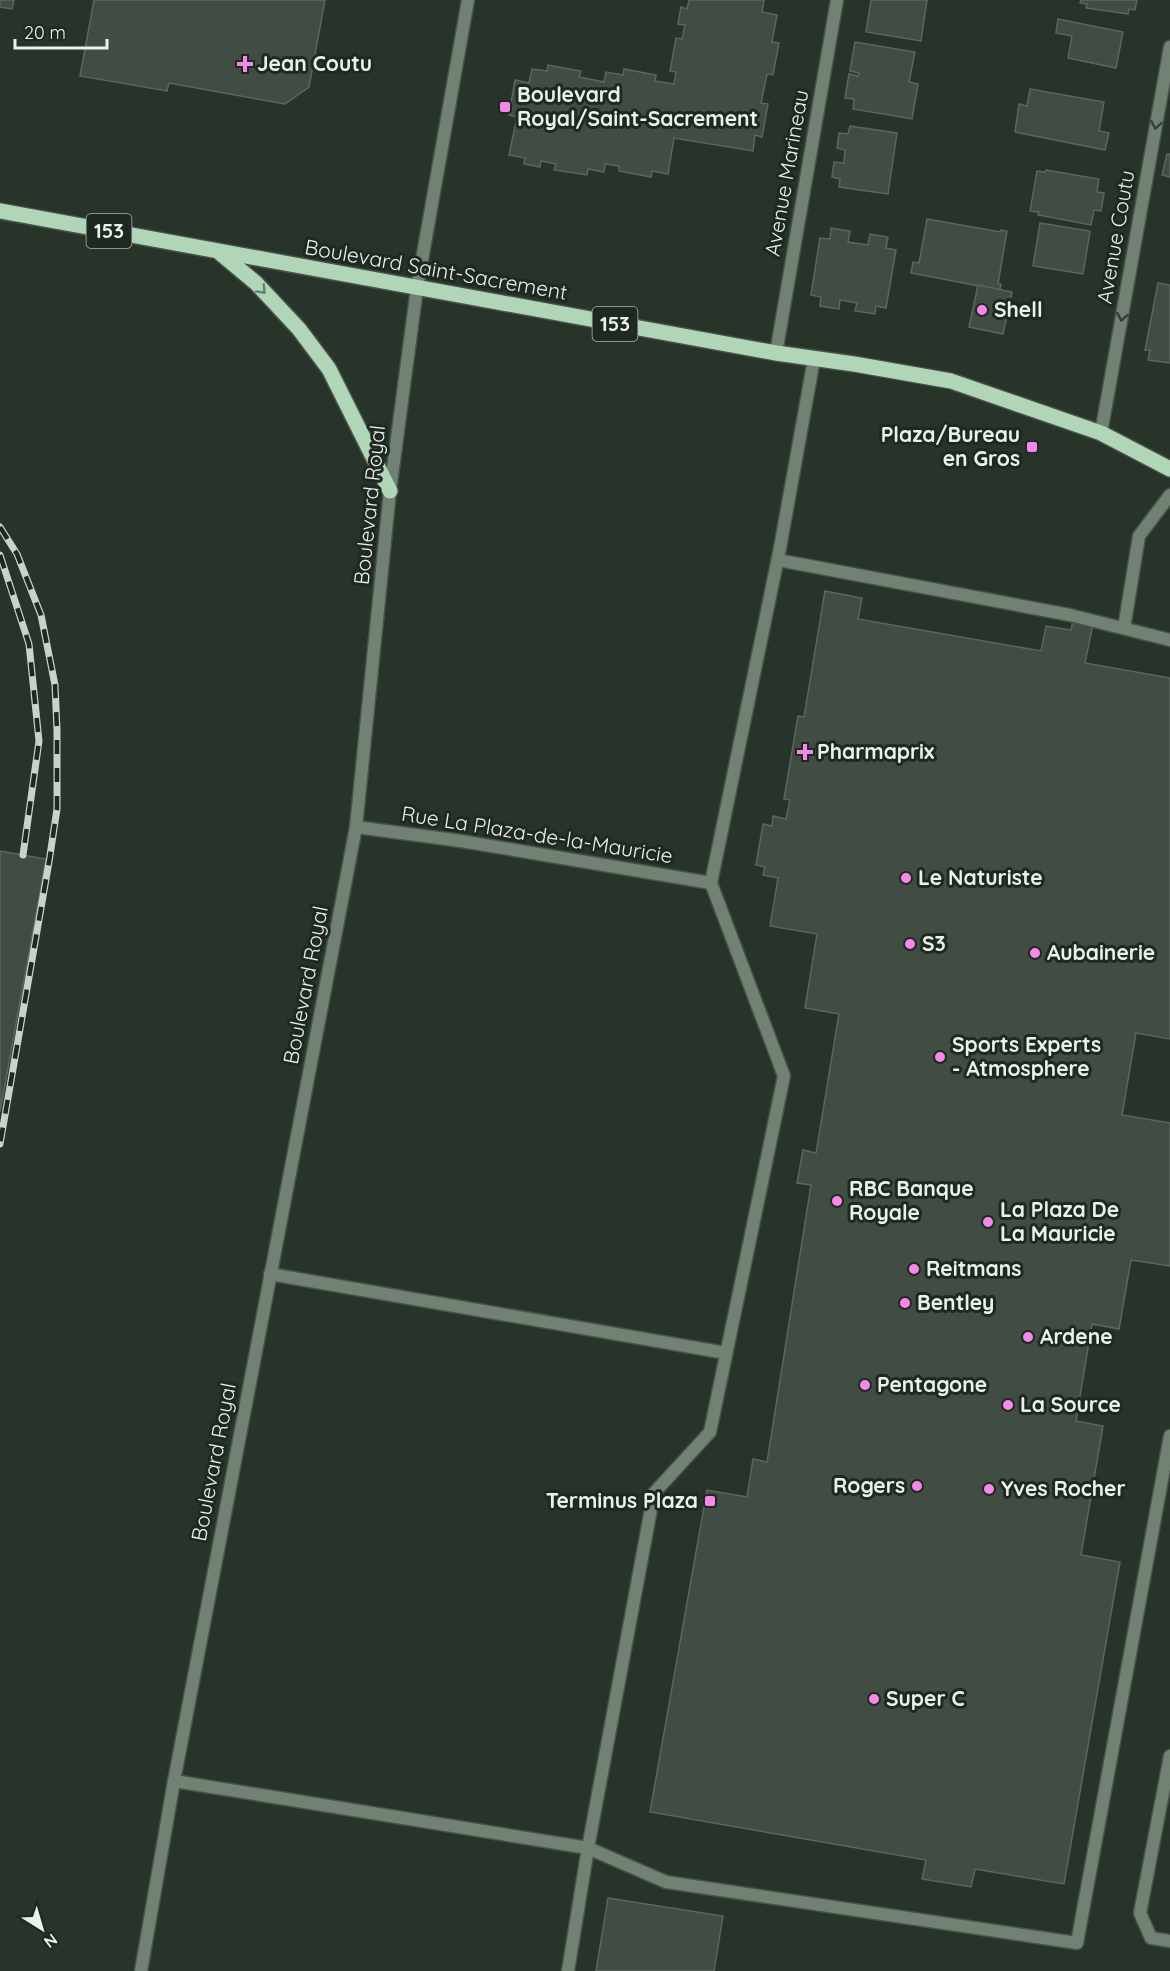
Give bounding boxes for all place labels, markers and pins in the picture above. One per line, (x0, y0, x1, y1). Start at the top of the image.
place label: Jean Coutu (257, 50, 372, 76)
marker: Jean Coutu (238, 57, 252, 71)
place label: Boulevard Royal/Saint-Sacrement (517, 81, 758, 131)
marker: Boulevard Royal/Saint-Sacrement (498, 100, 512, 114)
place label: Shell (994, 296, 1043, 322)
marker: Shell (975, 303, 989, 317)
place label: Plaza/Bureau en Gros (881, 421, 1020, 471)
marker: Plaza/Bureau en Gros (1025, 440, 1039, 454)
place label: Pharmaprix (817, 738, 934, 764)
marker: Pharmaprix (798, 745, 812, 759)
place label: Le Naturiste (918, 864, 1043, 890)
marker: Le Naturiste (899, 871, 913, 885)
place label: S3 (922, 930, 946, 956)
marker: S3 (903, 937, 917, 951)
place label: Aubainerie (1047, 939, 1155, 965)
marker: Aubainerie (1028, 946, 1042, 960)
place label: Sports Experts - Atmosphere (952, 1031, 1101, 1081)
marker: Sports Experts - Atmosphere (933, 1050, 947, 1064)
place label: RBC Banque Royale (849, 1175, 974, 1225)
marker: RBC Banque Royale (830, 1194, 844, 1208)
place label: La Plaza De La Mauricie (1000, 1196, 1119, 1246)
marker: La Plaza De La Mauricie (981, 1215, 995, 1229)
place label: Reitmans (926, 1255, 1021, 1281)
marker: Reitmans (907, 1262, 921, 1276)
place label: Bentley (917, 1289, 994, 1315)
marker: Bentley (898, 1296, 912, 1310)
place label: Ardene (1040, 1323, 1113, 1349)
marker: Ardene (1021, 1330, 1035, 1344)
place label: Pentagone (877, 1371, 987, 1397)
marker: Pentagone (858, 1378, 872, 1392)
place label: La Source (1020, 1391, 1121, 1417)
marker: La Source (1001, 1398, 1015, 1412)
place label: Rogers (833, 1472, 905, 1498)
place label: Yves Rocher (1001, 1475, 1126, 1501)
marker: Rogers (910, 1479, 924, 1493)
marker: Yves Rocher (982, 1482, 996, 1496)
place label: Terminus Plaza (546, 1487, 698, 1513)
marker: Terminus Plaza (703, 1494, 717, 1508)
place label: Super C (886, 1685, 965, 1711)
marker: Super C (867, 1692, 881, 1706)

